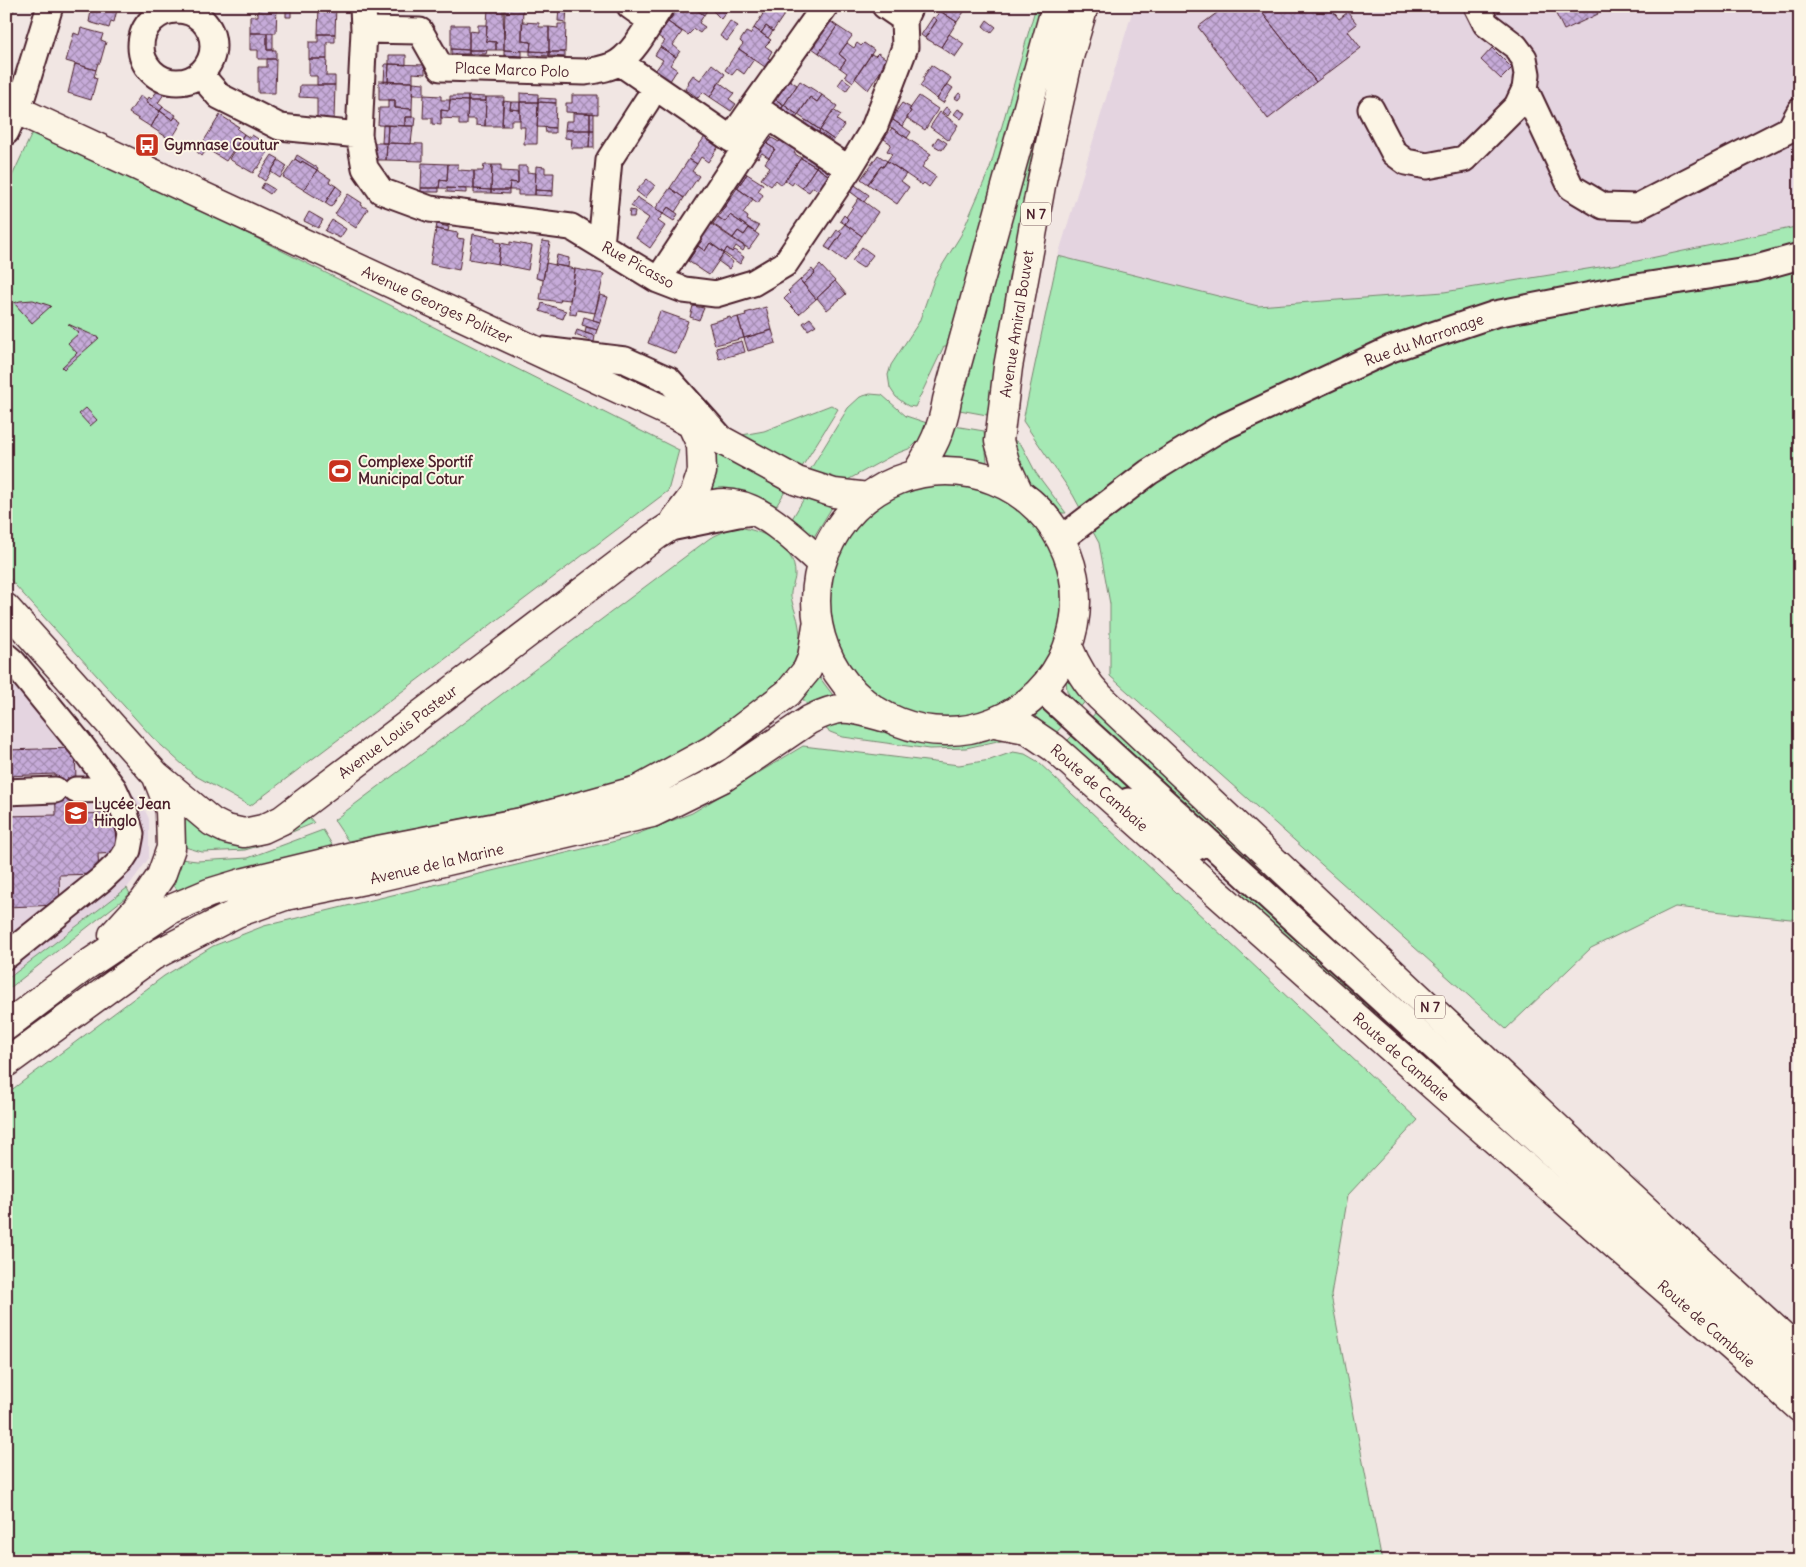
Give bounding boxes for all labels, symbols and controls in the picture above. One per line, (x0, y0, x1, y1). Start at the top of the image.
street label: Place Marco Polo (454, 58, 570, 81)
bus stop icon: Gymnase Coutur (134, 132, 160, 158)
place label: Gymnase Coutur (164, 135, 280, 155)
road number: N 7 (1021, 202, 1051, 225)
street label: Rue Picasso (599, 237, 678, 292)
street label: Avenue Amiral Bouvet (995, 249, 1038, 399)
street label: Avenue Georges Politzer (359, 261, 516, 348)
street label: Rue du Marronage (1361, 309, 1486, 370)
place label: Complexe Sportif Municipal Cotur (358, 452, 474, 489)
sports icon: Complexe Sportif Municipal Cotur (327, 458, 353, 484)
street label: Avenue Louis Pasteur (334, 680, 461, 783)
street label: Route de Cambaie (1047, 740, 1152, 835)
place label: Lycée Jean Hinglo (94, 794, 171, 831)
school or university icon: Lycée Jean Hinglo (63, 800, 89, 826)
street label: Avenue de la Marine (368, 839, 506, 888)
road number: N 7 (1415, 996, 1445, 1019)
street label: Route de Cambaie (1349, 1008, 1454, 1105)
street label: Route de Cambaie (1654, 1276, 1759, 1371)

